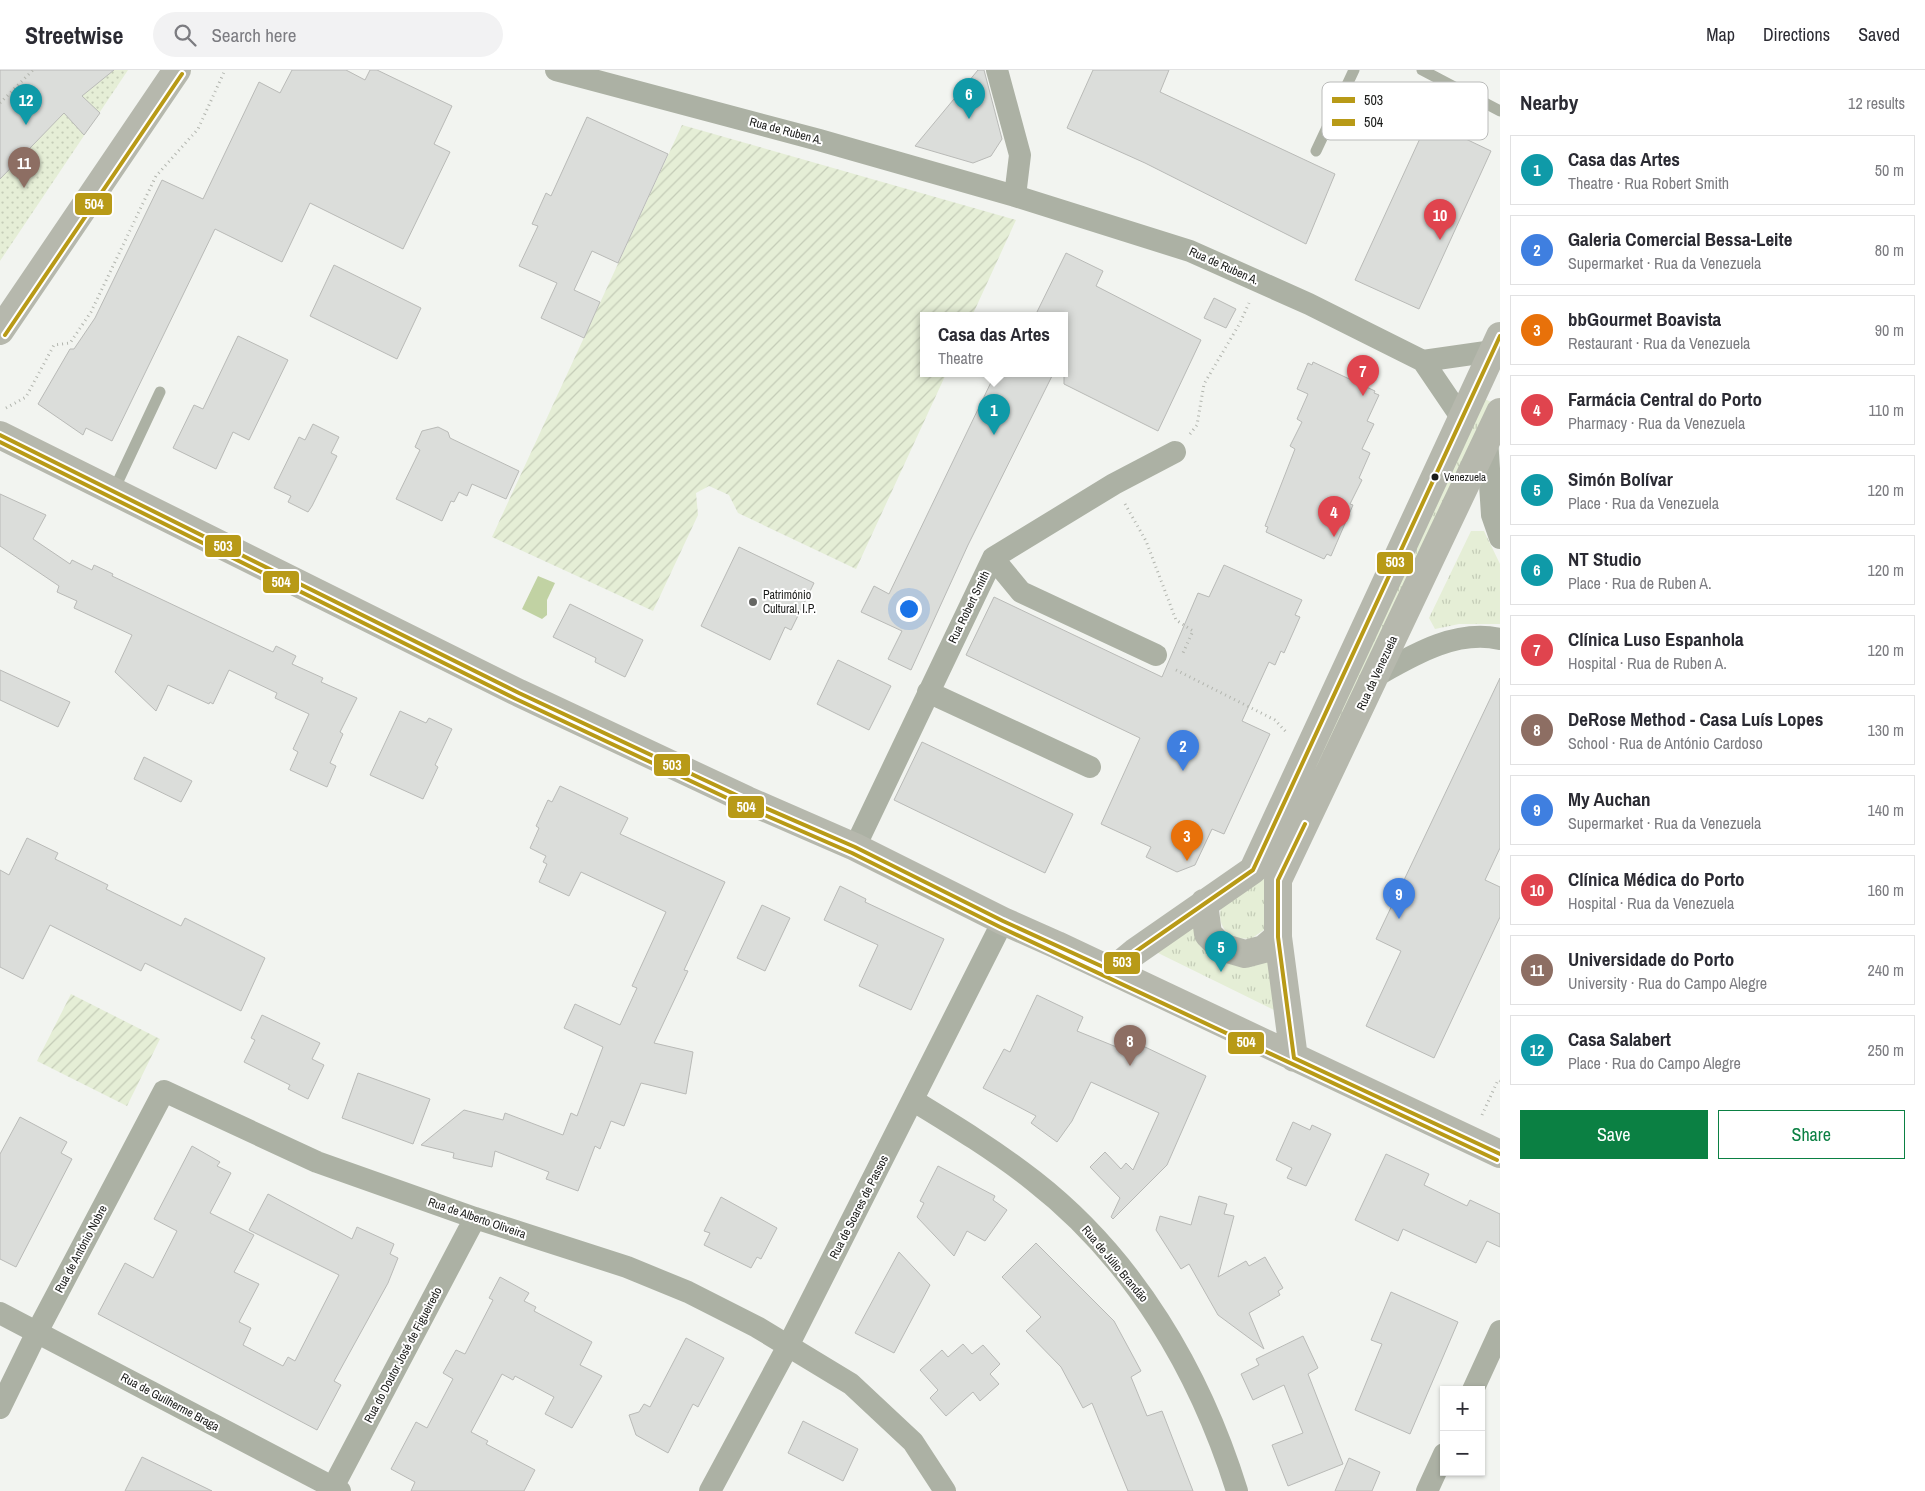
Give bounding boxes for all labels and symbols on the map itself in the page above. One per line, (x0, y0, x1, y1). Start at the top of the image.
pin: 6 (953, 78, 985, 119)
legend (1322, 82, 1488, 140)
pin: 12 (10, 84, 42, 125)
text: 503 (1364, 91, 1383, 109)
text: 504 (1364, 113, 1384, 131)
street label: Rua de Ruben A. (748, 114, 824, 148)
pin: 11 (8, 147, 40, 188)
line badge: 504 (74, 192, 113, 216)
text: 504 (84, 195, 104, 213)
pin: 10 (1424, 199, 1456, 240)
street label: Rua de Ruben A. (1187, 243, 1261, 289)
pin: 7 (1347, 355, 1379, 396)
pin: 1 (978, 394, 1010, 435)
place label: Venezuela (1444, 470, 1486, 484)
marker: Venezuela (1430, 472, 1440, 482)
pin: 4 (1318, 496, 1350, 537)
line badge: 503 (204, 534, 242, 558)
text: 503 (213, 537, 233, 555)
line badge: 503 (1376, 551, 1414, 575)
text: 503 (1385, 553, 1405, 571)
street label: Rua Robert Smith (945, 568, 993, 646)
line badge: 504 (262, 570, 300, 594)
text: 504 (271, 573, 291, 591)
place label: Património Cultural, I.P. (763, 587, 816, 617)
marker: Património Cultural, I.P. (747, 596, 759, 608)
your location (896, 596, 922, 622)
street label: Rua da Venezuela (1353, 633, 1401, 713)
pin: 2 (1167, 730, 1199, 771)
line badge: 503 (653, 753, 691, 777)
text: 503 (662, 756, 682, 774)
line badge: 504 (727, 795, 765, 819)
text: 504 (736, 798, 756, 816)
pin: 3 (1171, 820, 1203, 861)
pin: 9 (1383, 878, 1415, 919)
pin: 5 (1205, 931, 1237, 972)
line badge: 503 (1103, 951, 1141, 975)
text: 503 (1112, 953, 1132, 971)
pin: 8 (1114, 1025, 1146, 1066)
line badge: 504 (1227, 1031, 1265, 1055)
text: 504 (1236, 1033, 1256, 1051)
street label: Rua de Soares de Passos (826, 1152, 892, 1262)
street label: Rua de Alberto Oliveira (426, 1194, 528, 1242)
street label: Rua de António Nobre (51, 1202, 111, 1296)
street label: Rua de Júlio Brandão (1078, 1222, 1152, 1306)
street label: Rua do Doutor José de Figueiredo (360, 1284, 446, 1426)
street label: Rua de Guilherme Braga (118, 1369, 223, 1435)

